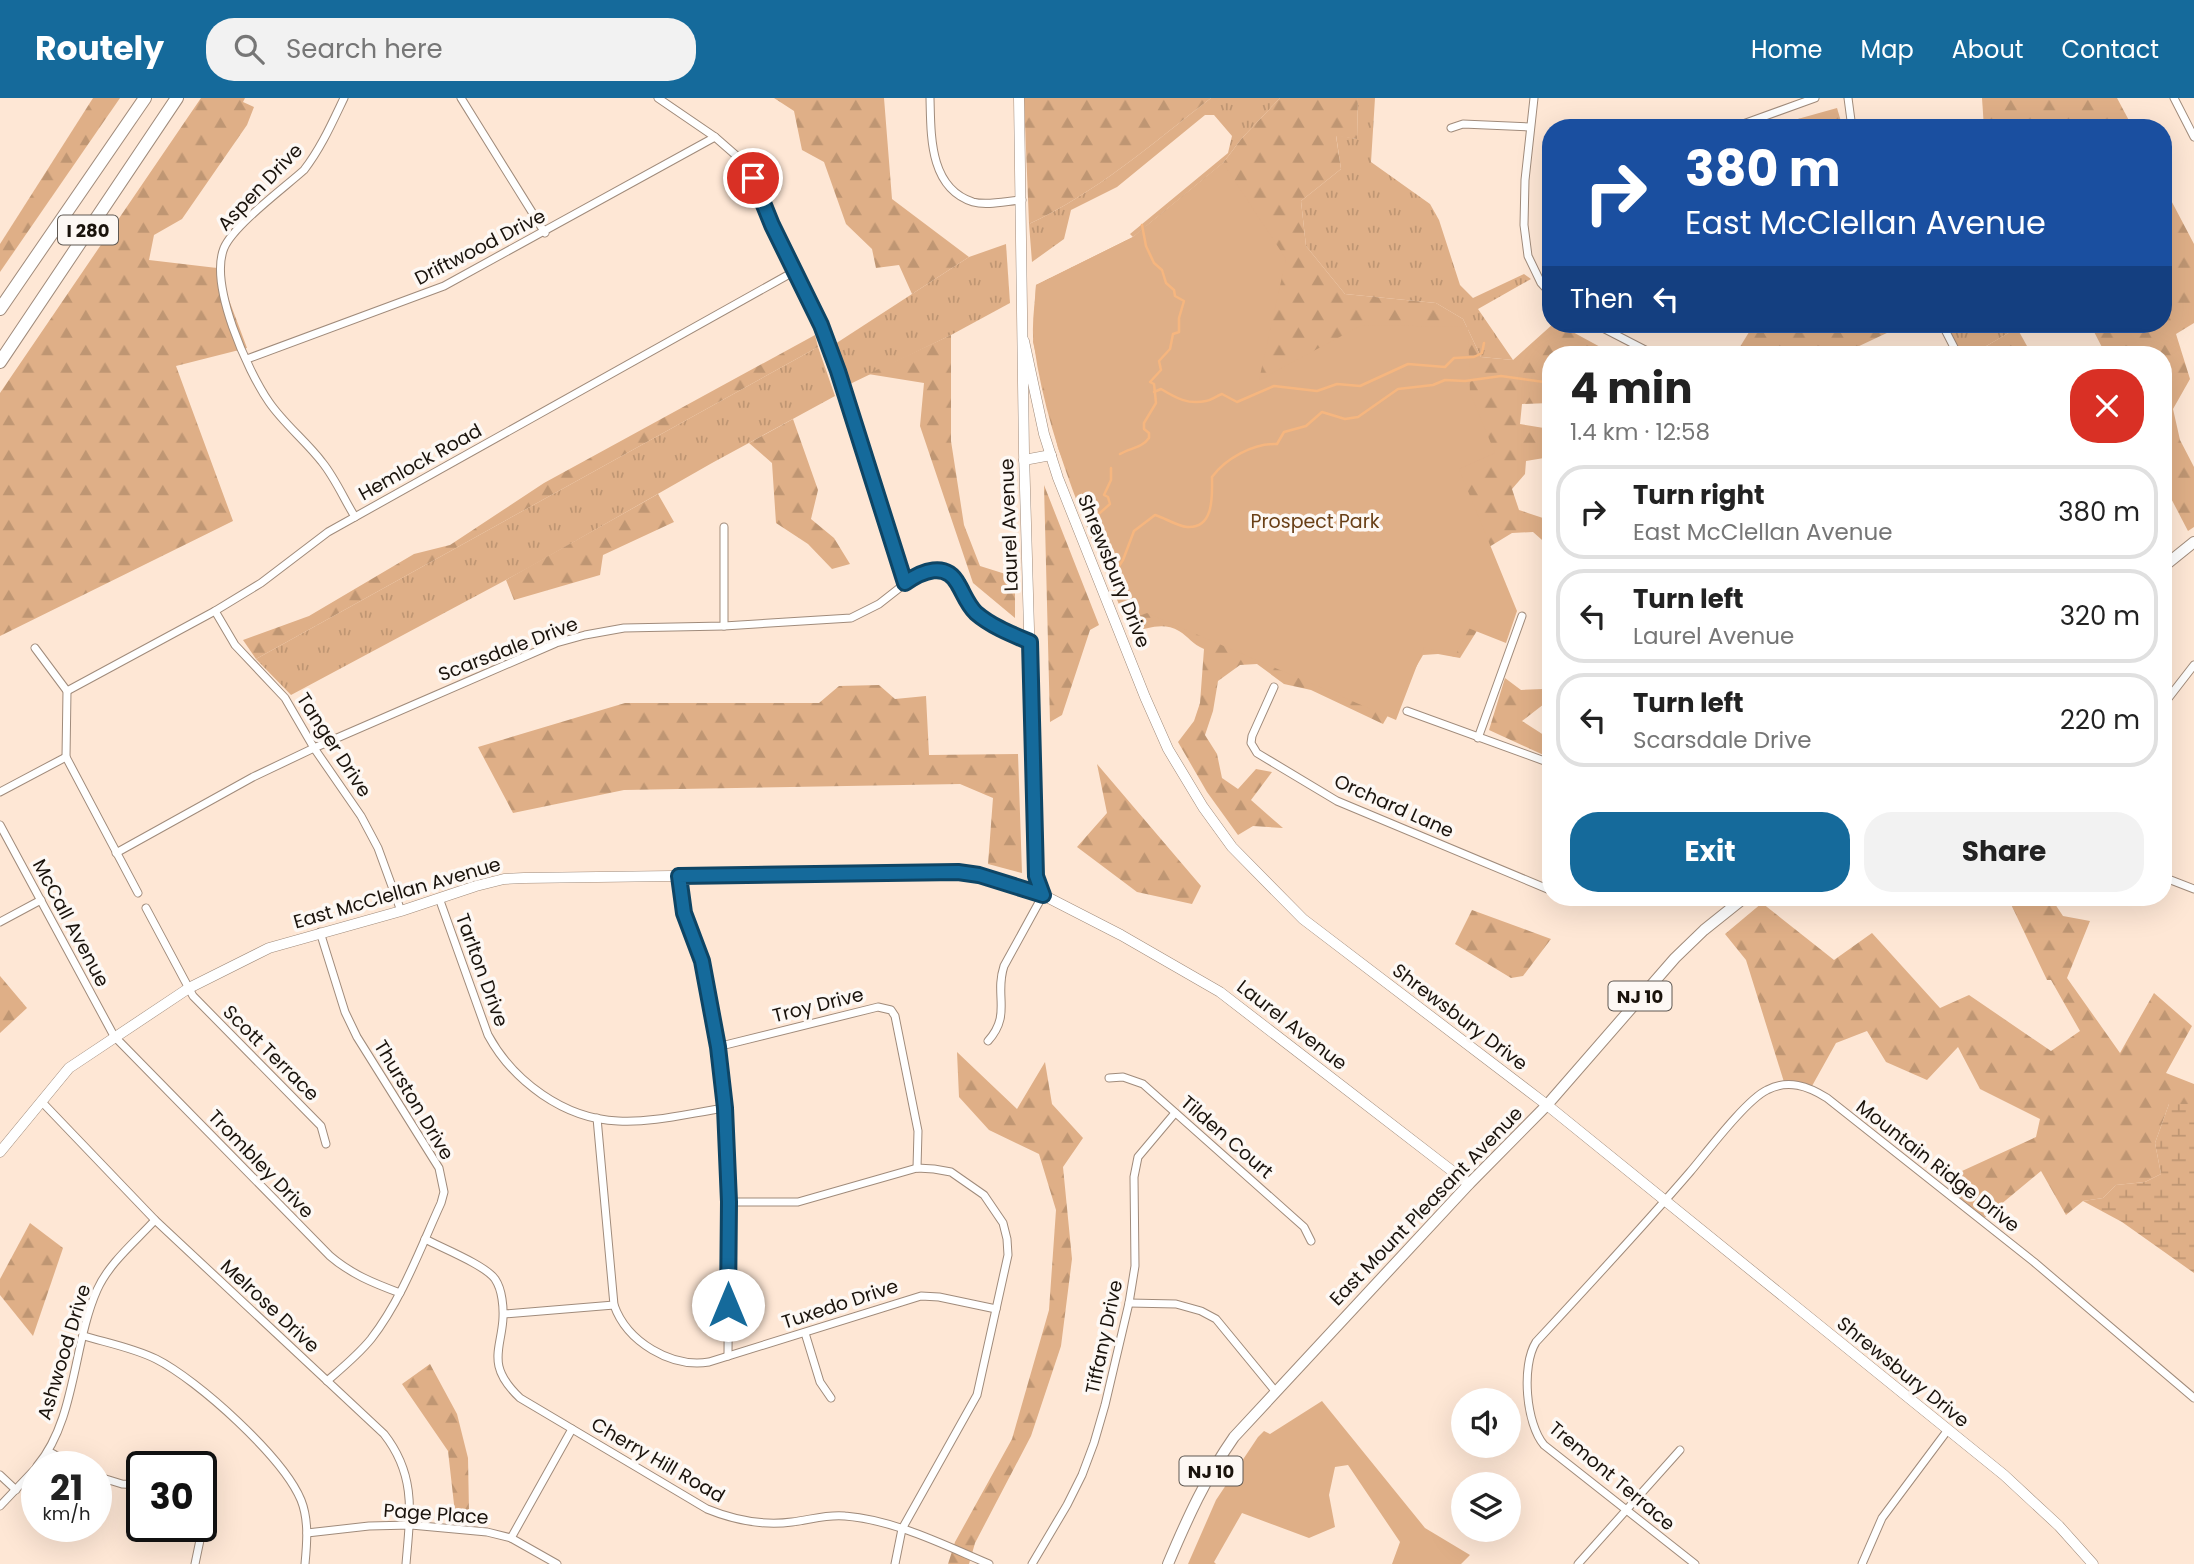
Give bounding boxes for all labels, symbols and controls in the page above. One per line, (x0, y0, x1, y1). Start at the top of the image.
search box (206, 18, 696, 81)
text: Routely (35, 25, 164, 72)
icon: search (230, 30, 268, 68)
text: Search here (286, 31, 443, 67)
text: Home (1751, 33, 1823, 66)
text: Map (1861, 33, 1914, 66)
text: About (1952, 33, 2023, 66)
text: Contact (2061, 33, 2159, 66)
text: 380 m (1685, 135, 1841, 203)
street label: Aspen Drive (211, 137, 309, 237)
icon: right (1570, 147, 1661, 238)
pin (723, 148, 783, 208)
icon: arrive (734, 159, 772, 197)
text: East McClellan Avenue (1685, 200, 2046, 245)
street label: Driftwood Drive (410, 202, 550, 292)
road number: I 280 (58, 216, 118, 244)
icon: left (1647, 280, 1685, 318)
text: Then (1570, 281, 1633, 317)
text: 4 min (1570, 359, 1693, 418)
button: close (2070, 369, 2144, 443)
text: 1.4 km · 12:58 (1570, 416, 1710, 448)
street label: Hemlock Road (353, 417, 487, 507)
street label: Laurel Avenue (993, 458, 1025, 592)
text: Turn right (1633, 477, 1765, 513)
street label: Shrewsbury Drive (1071, 490, 1157, 652)
icon: right (1574, 493, 1612, 531)
text: 380 m (2058, 494, 2140, 530)
park label: Prospect Park (1250, 508, 1380, 535)
text: East McClellan Avenue (1633, 516, 1892, 548)
text: Turn left (1633, 581, 1744, 617)
icon: left (1574, 597, 1612, 635)
text: 320 m (2060, 598, 2140, 634)
street label: Scarsdale Drive (434, 610, 582, 688)
text: Laurel Avenue (1633, 620, 1794, 652)
text: Turn left (1633, 685, 1744, 721)
street label: Tanger Drive (290, 687, 378, 803)
icon: left (1574, 701, 1612, 739)
text: 220 m (2060, 702, 2140, 738)
text: Scarsdale Drive (1633, 724, 1811, 756)
street label: Orchard Lane (1330, 768, 1458, 844)
button: Exit (1570, 812, 1850, 892)
button: Share (1864, 812, 2144, 892)
street label: East McClellan Avenue (290, 850, 504, 936)
street label: McCall Avenue (26, 854, 116, 992)
street label: Tarlton Drive (449, 910, 515, 1030)
street label: Shrewsbury Drive (1387, 957, 1533, 1077)
street label: Laurel Avenue (1231, 973, 1353, 1077)
street label: Troy Drive (770, 981, 866, 1029)
road number: NJ 10 (1608, 982, 1672, 1010)
street label: Scott Terrace (217, 999, 325, 1107)
street label: Thurston Drive (368, 1035, 460, 1165)
street label: Tilden Court (1175, 1089, 1279, 1185)
street label: Mountain Ridge Drive (1851, 1094, 2025, 1238)
street label: East Mount Pleasant Avenue (1323, 1100, 1529, 1312)
street label: Trombley Drive (202, 1104, 320, 1224)
street label: Melrose Drive (215, 1253, 325, 1359)
position arrow (691, 1268, 765, 1342)
street label: Tuxedo Drive (778, 1272, 902, 1336)
street label: Tiffany Drive (1079, 1278, 1129, 1396)
street label: Ashwood Drive (31, 1281, 97, 1423)
street label: Shrewsbury Drive (1831, 1310, 1975, 1434)
map controls (1451, 1388, 1521, 1542)
button: sound (1451, 1388, 1521, 1458)
street label: Cherry Hill Road (586, 1411, 730, 1509)
street label: Tremont Terrace (1543, 1415, 1681, 1537)
speed limit sign: 30 (126, 1451, 217, 1542)
road number: NJ 10 (1180, 1456, 1242, 1486)
text: 21 (50, 1463, 83, 1512)
button: layers (1451, 1472, 1521, 1542)
street label: Page Place (382, 1497, 490, 1531)
text: km/h (43, 1501, 90, 1526)

